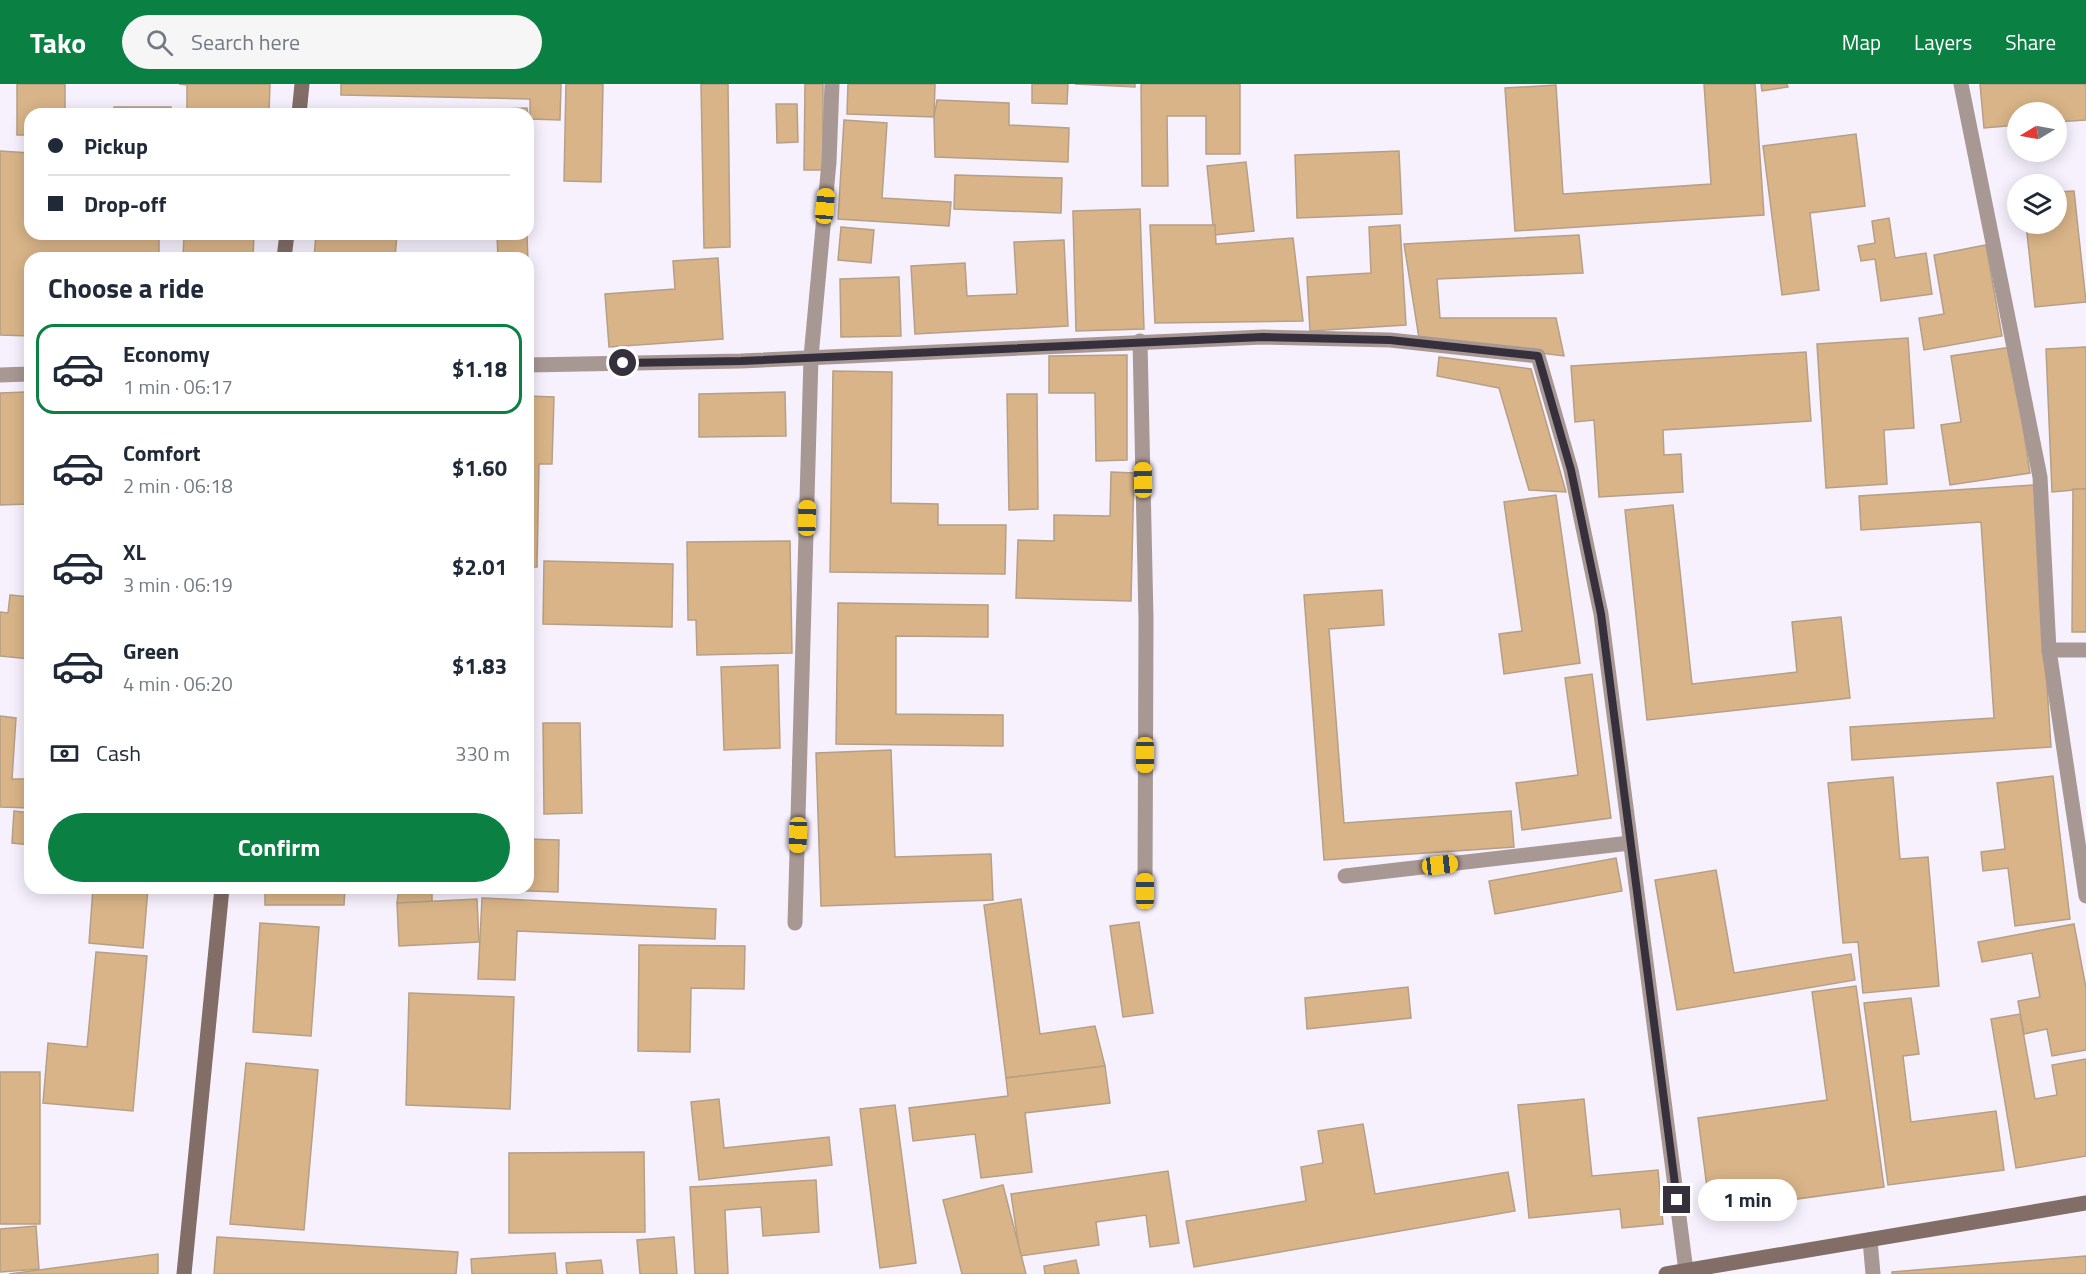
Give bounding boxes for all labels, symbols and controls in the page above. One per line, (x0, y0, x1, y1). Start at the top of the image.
search box (122, 15, 542, 69)
text: Tako (30, 21, 86, 64)
text: Search here (191, 25, 300, 59)
icon: search (143, 26, 176, 59)
text: Map (1842, 26, 1881, 58)
text: Layers (1914, 26, 1972, 58)
text: Share (2005, 26, 2056, 58)
north arrow (2007, 102, 2067, 162)
map controls (2007, 102, 2067, 234)
text: Pickup (84, 129, 148, 163)
button: layers (2007, 174, 2067, 234)
text: Drop-off (84, 187, 166, 221)
car (814, 187, 836, 225)
text: Choose a ride (48, 267, 204, 308)
text: Economy (123, 337, 210, 371)
icon: car (51, 342, 105, 396)
route start (609, 349, 636, 376)
text: $1.18 (452, 352, 507, 386)
text: 1 min · 06:17 (123, 371, 233, 402)
text: Comfort (123, 436, 201, 470)
icon: car (51, 441, 105, 495)
text: $1.60 (452, 451, 507, 485)
car (1134, 462, 1152, 498)
text: 2 min · 06:18 (123, 470, 233, 501)
car (798, 500, 816, 536)
text: XL (123, 535, 146, 569)
icon: car (51, 540, 105, 594)
text: $2.01 (452, 550, 507, 584)
text: 3 min · 06:19 (123, 569, 233, 600)
text: Green (123, 634, 179, 668)
icon: car (51, 639, 105, 693)
text: $1.83 (452, 649, 507, 683)
text: 4 min · 06:20 (123, 668, 233, 699)
text: Cash (96, 736, 141, 770)
icon: cash (48, 737, 81, 770)
car (1136, 737, 1154, 773)
text: 330 m (455, 738, 510, 769)
button: Confirm (48, 813, 510, 882)
car (788, 817, 808, 853)
car (1421, 854, 1459, 876)
car (1136, 873, 1154, 909)
callout: 1 min (1698, 1179, 1797, 1221)
text: 1 min (1723, 1184, 1772, 1215)
route end (1663, 1186, 1690, 1213)

